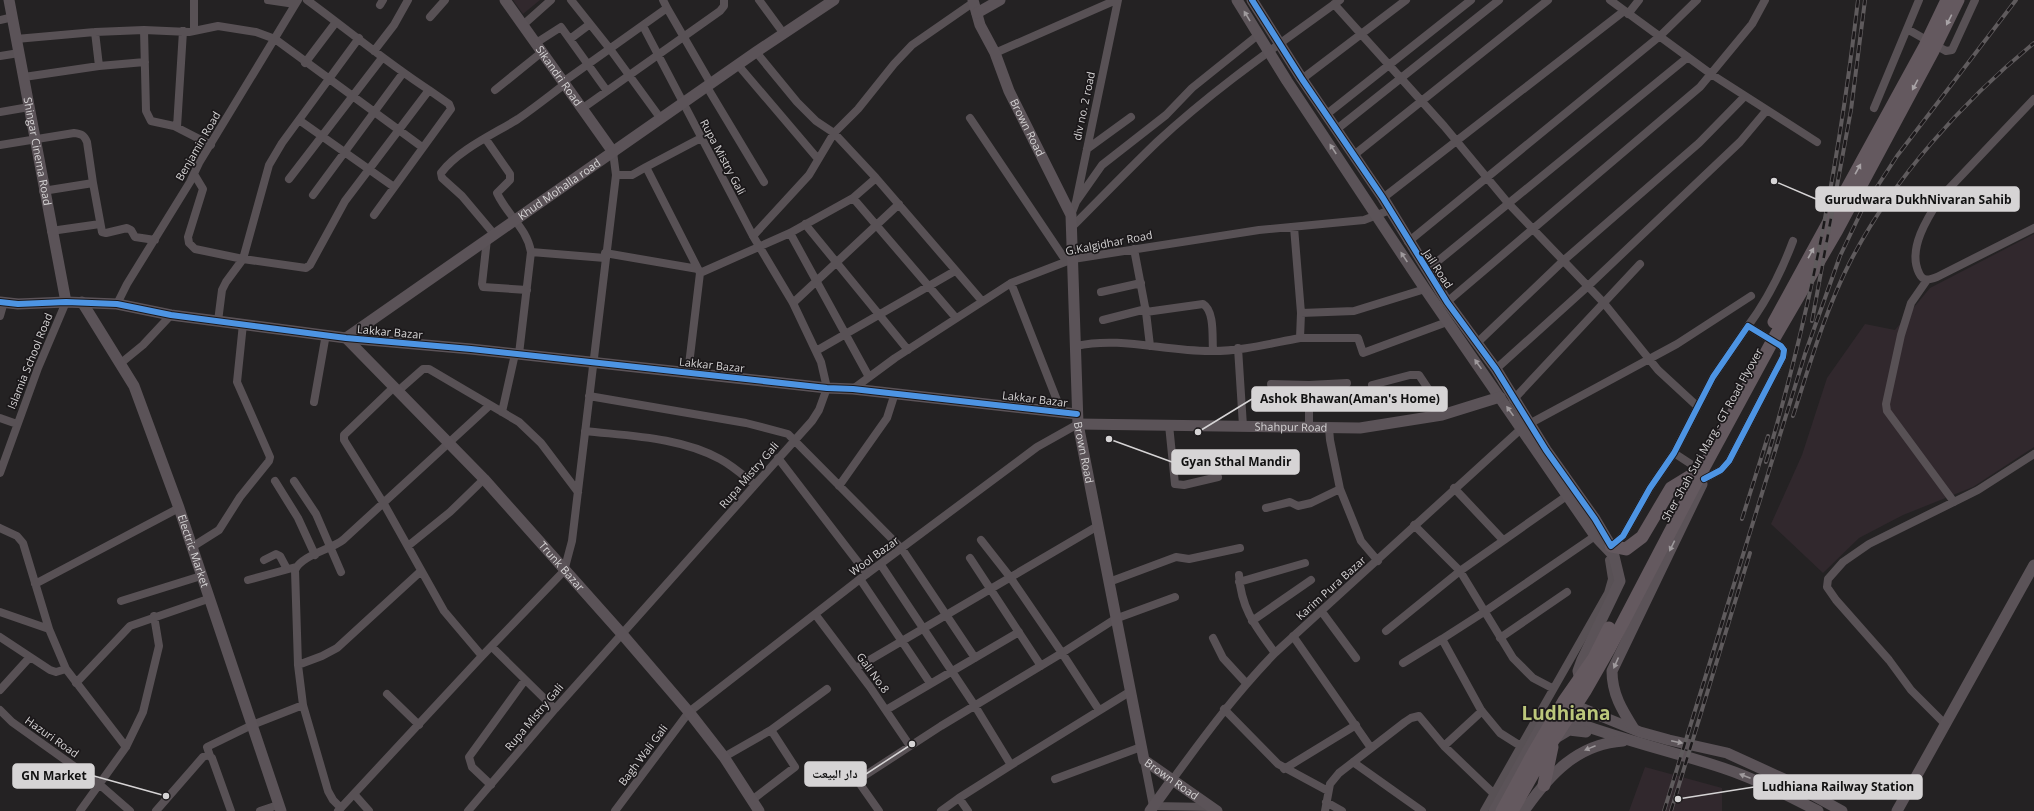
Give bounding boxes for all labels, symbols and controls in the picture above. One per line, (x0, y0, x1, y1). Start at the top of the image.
one-way arrow (1243, 11, 1251, 21)
one-way arrow (1946, 14, 1952, 26)
street label: Sikandri Road (533, 42, 586, 109)
street label: div no. 2 road (1069, 70, 1098, 142)
one-way arrow (1912, 80, 1918, 91)
street label: Shingar Cinema Road (20, 96, 56, 207)
street label: Brown Road (1007, 96, 1048, 159)
street label: Benjamin Road (172, 108, 223, 183)
street label: Rupa Mistry Gali (697, 116, 750, 197)
one-way arrow (1329, 143, 1336, 155)
street label: Khud Mohalla road (515, 155, 603, 223)
one-way arrow (1854, 163, 1861, 175)
callout: Gurudwara DukhNivaran Sahib (1816, 187, 2019, 211)
text: Gurudwara DukhNivaran Sahib (1824, 191, 2012, 208)
street label: G.Kalgidhar Road (1064, 227, 1154, 258)
street label: Jail Road (1420, 245, 1457, 291)
one-way arrow (1808, 247, 1815, 259)
one-way arrow (1400, 252, 1408, 263)
street label: Islamia School Road (3, 311, 56, 411)
street label: Lakkar Bazar (357, 321, 424, 342)
street label: Sher Shah Suri Marg - GT Road Flyover (1657, 345, 1766, 524)
street label: Lakkar Bazar (679, 354, 746, 375)
one-way arrow (1474, 359, 1482, 370)
street label: Lakkar Bazar (1001, 387, 1069, 410)
callout: Ashok Bhawan(Aman's Home) (1252, 387, 1447, 411)
text: Ashok Bhawan(Aman's Home) (1260, 390, 1440, 407)
one-way arrow (1506, 406, 1514, 416)
street label: Shahpur Road (1254, 419, 1327, 435)
street label: Brown Road (1071, 420, 1097, 485)
street label: Rupa Mistry Gali (716, 438, 782, 511)
callout: Gyan Sthal Mandir (1172, 450, 1299, 474)
text: Gyan Sthal Mandir (1181, 453, 1292, 470)
street label: Electric Market (175, 512, 213, 589)
street label: Wool Bazar (846, 532, 902, 579)
street label: Trunk Bazar (536, 538, 588, 594)
one-way arrow (1669, 540, 1676, 552)
street label: Karim Pura Bazar (1293, 552, 1369, 623)
street label: Gali No.8 (854, 649, 893, 696)
one-way arrow (1613, 657, 1619, 668)
street label: Rupa Mistry Gali (501, 680, 566, 754)
district label: Ludhiana (1522, 700, 1610, 726)
street label: Hazuri Road (22, 713, 82, 761)
street label: Bagh Wali Gali (615, 721, 671, 788)
one-way arrow (1671, 739, 1683, 745)
one-way arrow (1583, 746, 1595, 752)
street label: Brown Road (1142, 755, 1202, 803)
callout: دار البیعت (805, 762, 866, 786)
callout: GN Market (13, 764, 94, 788)
text: دار البیعت (812, 765, 858, 782)
text: GN Market (21, 767, 87, 784)
one-way arrow (1738, 773, 1750, 779)
callout: Ludhiana Railway Station (1754, 775, 1922, 799)
text: Ludhiana Railway Station (1762, 778, 1914, 795)

